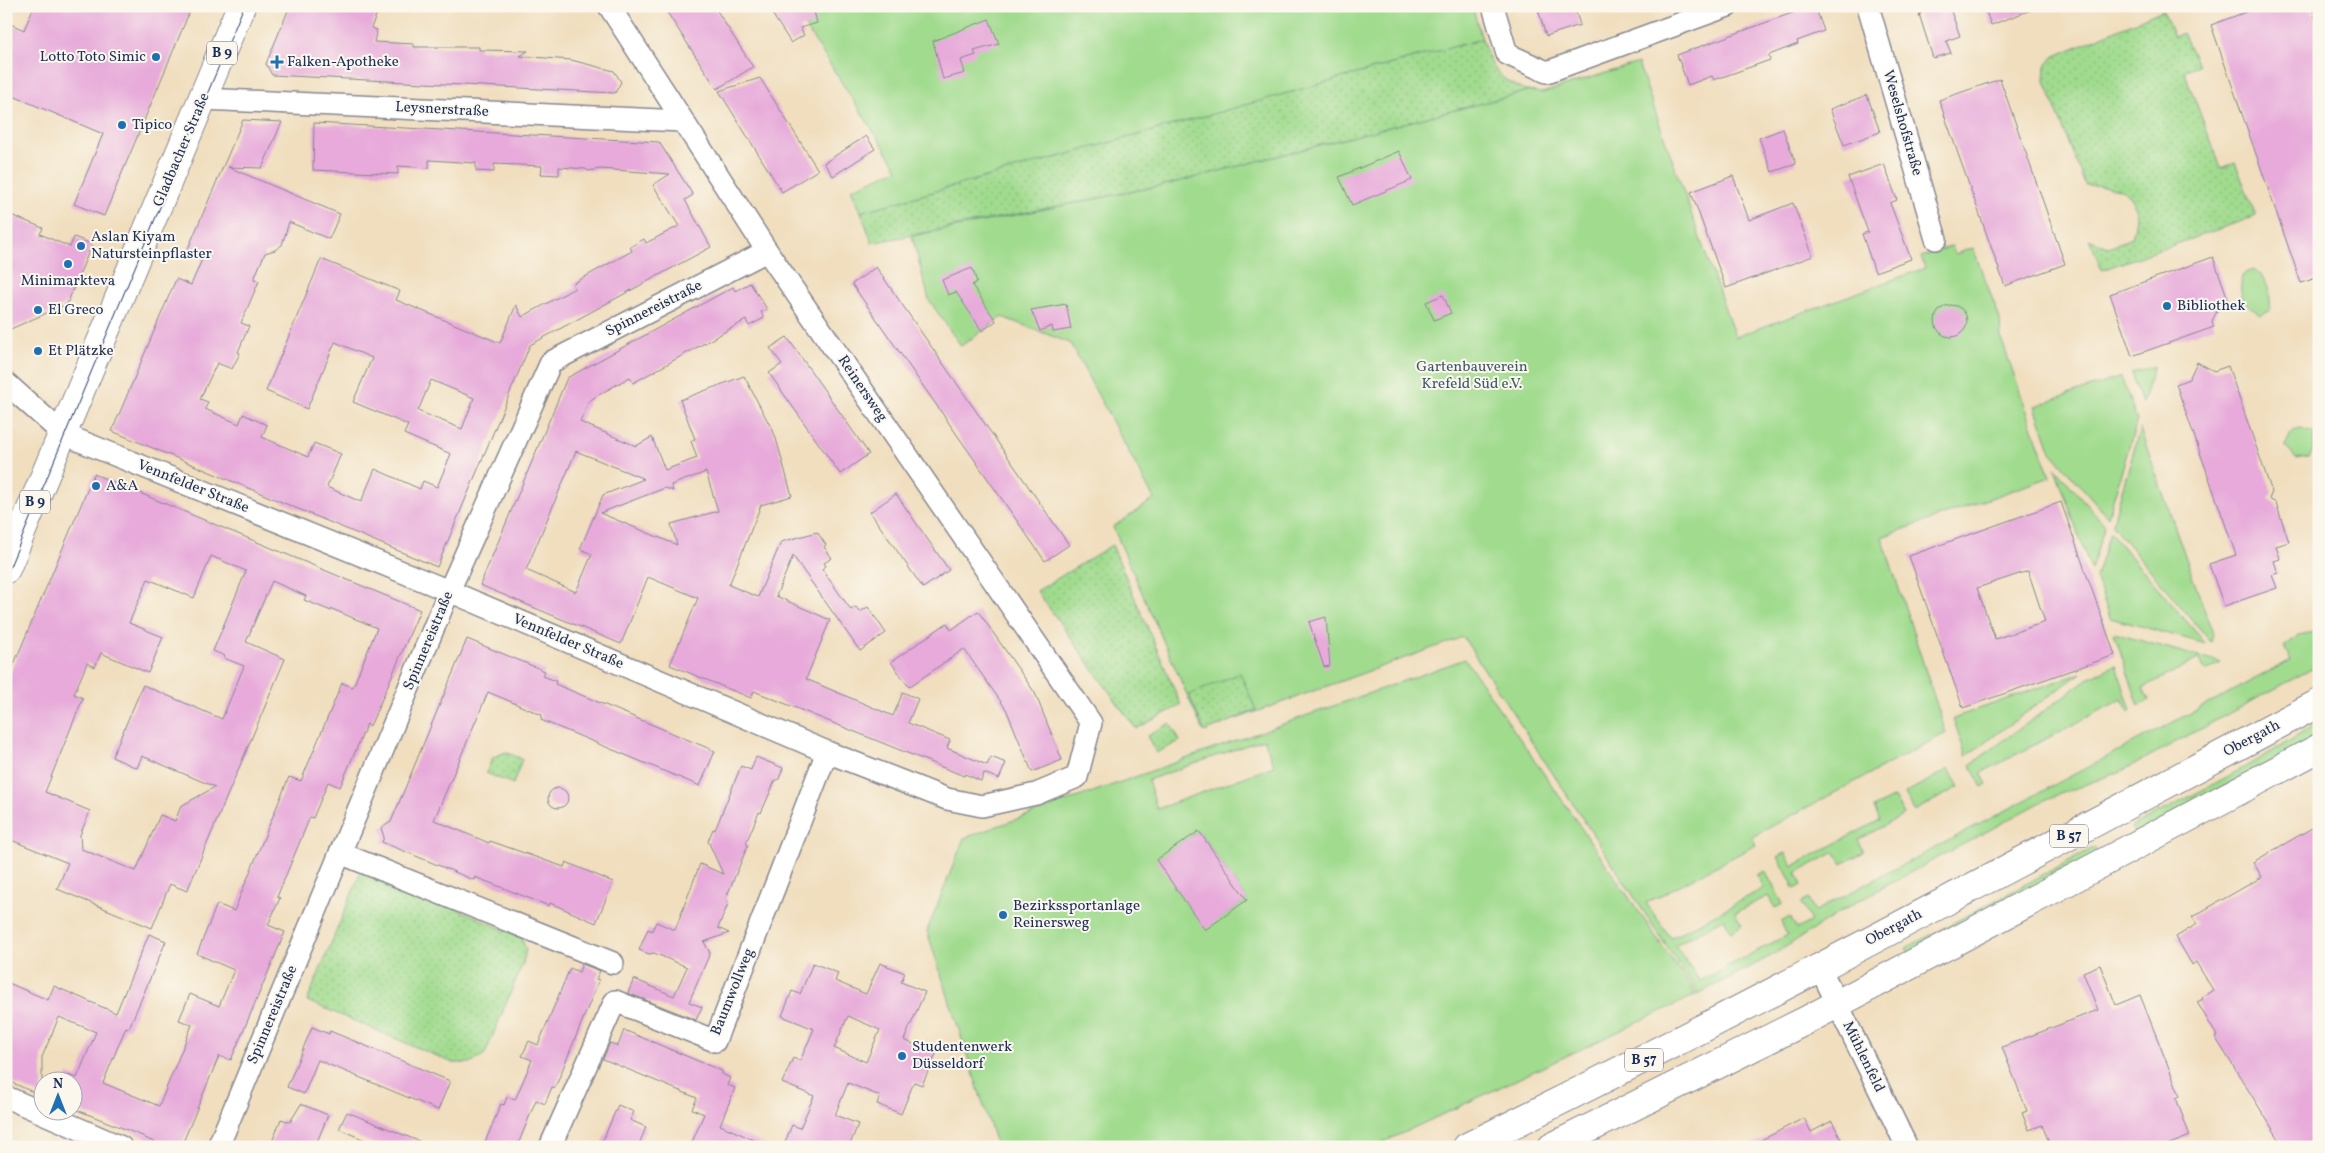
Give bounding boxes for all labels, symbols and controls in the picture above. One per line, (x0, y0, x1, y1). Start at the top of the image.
road number: B 9 (207, 42, 237, 64)
place label: Lotto Toto Simic (40, 47, 146, 68)
marker: Lotto Toto Simic (150, 51, 162, 63)
place label: Falken-Apotheke (287, 52, 399, 73)
marker: Falken-Apotheke (271, 56, 283, 68)
street label: Weselshofstraße (1877, 68, 1927, 178)
street label: Gladbacher Straße (148, 90, 216, 210)
street label: Leysnerstraße (395, 97, 489, 123)
place label: Tipico (132, 115, 172, 136)
marker: Tipico (116, 119, 128, 131)
place label: Aslan Kiyam Natursteinpflaster (91, 227, 212, 265)
marker: Aslan Kiyam Natursteinpflaster (75, 240, 87, 252)
marker: Minimarkteva (62, 258, 74, 270)
place label: Minimarkteva (21, 271, 115, 292)
street label: Spinnereistraße (602, 276, 706, 342)
place label: Bibliothek (2177, 296, 2245, 317)
place label: El Greco (48, 300, 104, 321)
marker: Bibliothek (2161, 300, 2173, 312)
marker: El Greco (32, 304, 44, 316)
place label: Et Plätzke (48, 341, 114, 362)
marker: Et Plätzke (32, 345, 44, 357)
street label: Reinersweg (832, 352, 892, 427)
park label: Gartenbauverein Krefeld Süd e.V. (1416, 357, 1528, 395)
street label: Vennfelder Straße (134, 455, 252, 519)
place label: A&A (106, 476, 139, 497)
marker: A&A (90, 480, 102, 492)
road number: B 9 (20, 491, 50, 514)
street label: Spinnereistraße (399, 588, 459, 694)
street label: Vennfelder Straße (509, 609, 627, 675)
street label: Obergath (2220, 715, 2284, 763)
road number: B 57 (2050, 824, 2088, 848)
place label: Bezirkssportanlage Reinersweg (1013, 896, 1140, 934)
street label: Obergath (1862, 904, 1926, 952)
marker: Bezirkssportanlage Reinersweg (997, 909, 1009, 921)
street label: Baumwollweg (706, 945, 760, 1039)
street label: Spinnereistraße (243, 962, 303, 1068)
street label: Mühlenfeld (1837, 1018, 1889, 1096)
place label: Studentenwerk Düsseldorf (912, 1037, 1012, 1075)
road number: B 57 (1625, 1048, 1663, 1072)
marker: Studentenwerk Düsseldorf (896, 1050, 908, 1062)
north arrow (32, 1070, 82, 1120)
text: N (53, 1075, 63, 1094)

